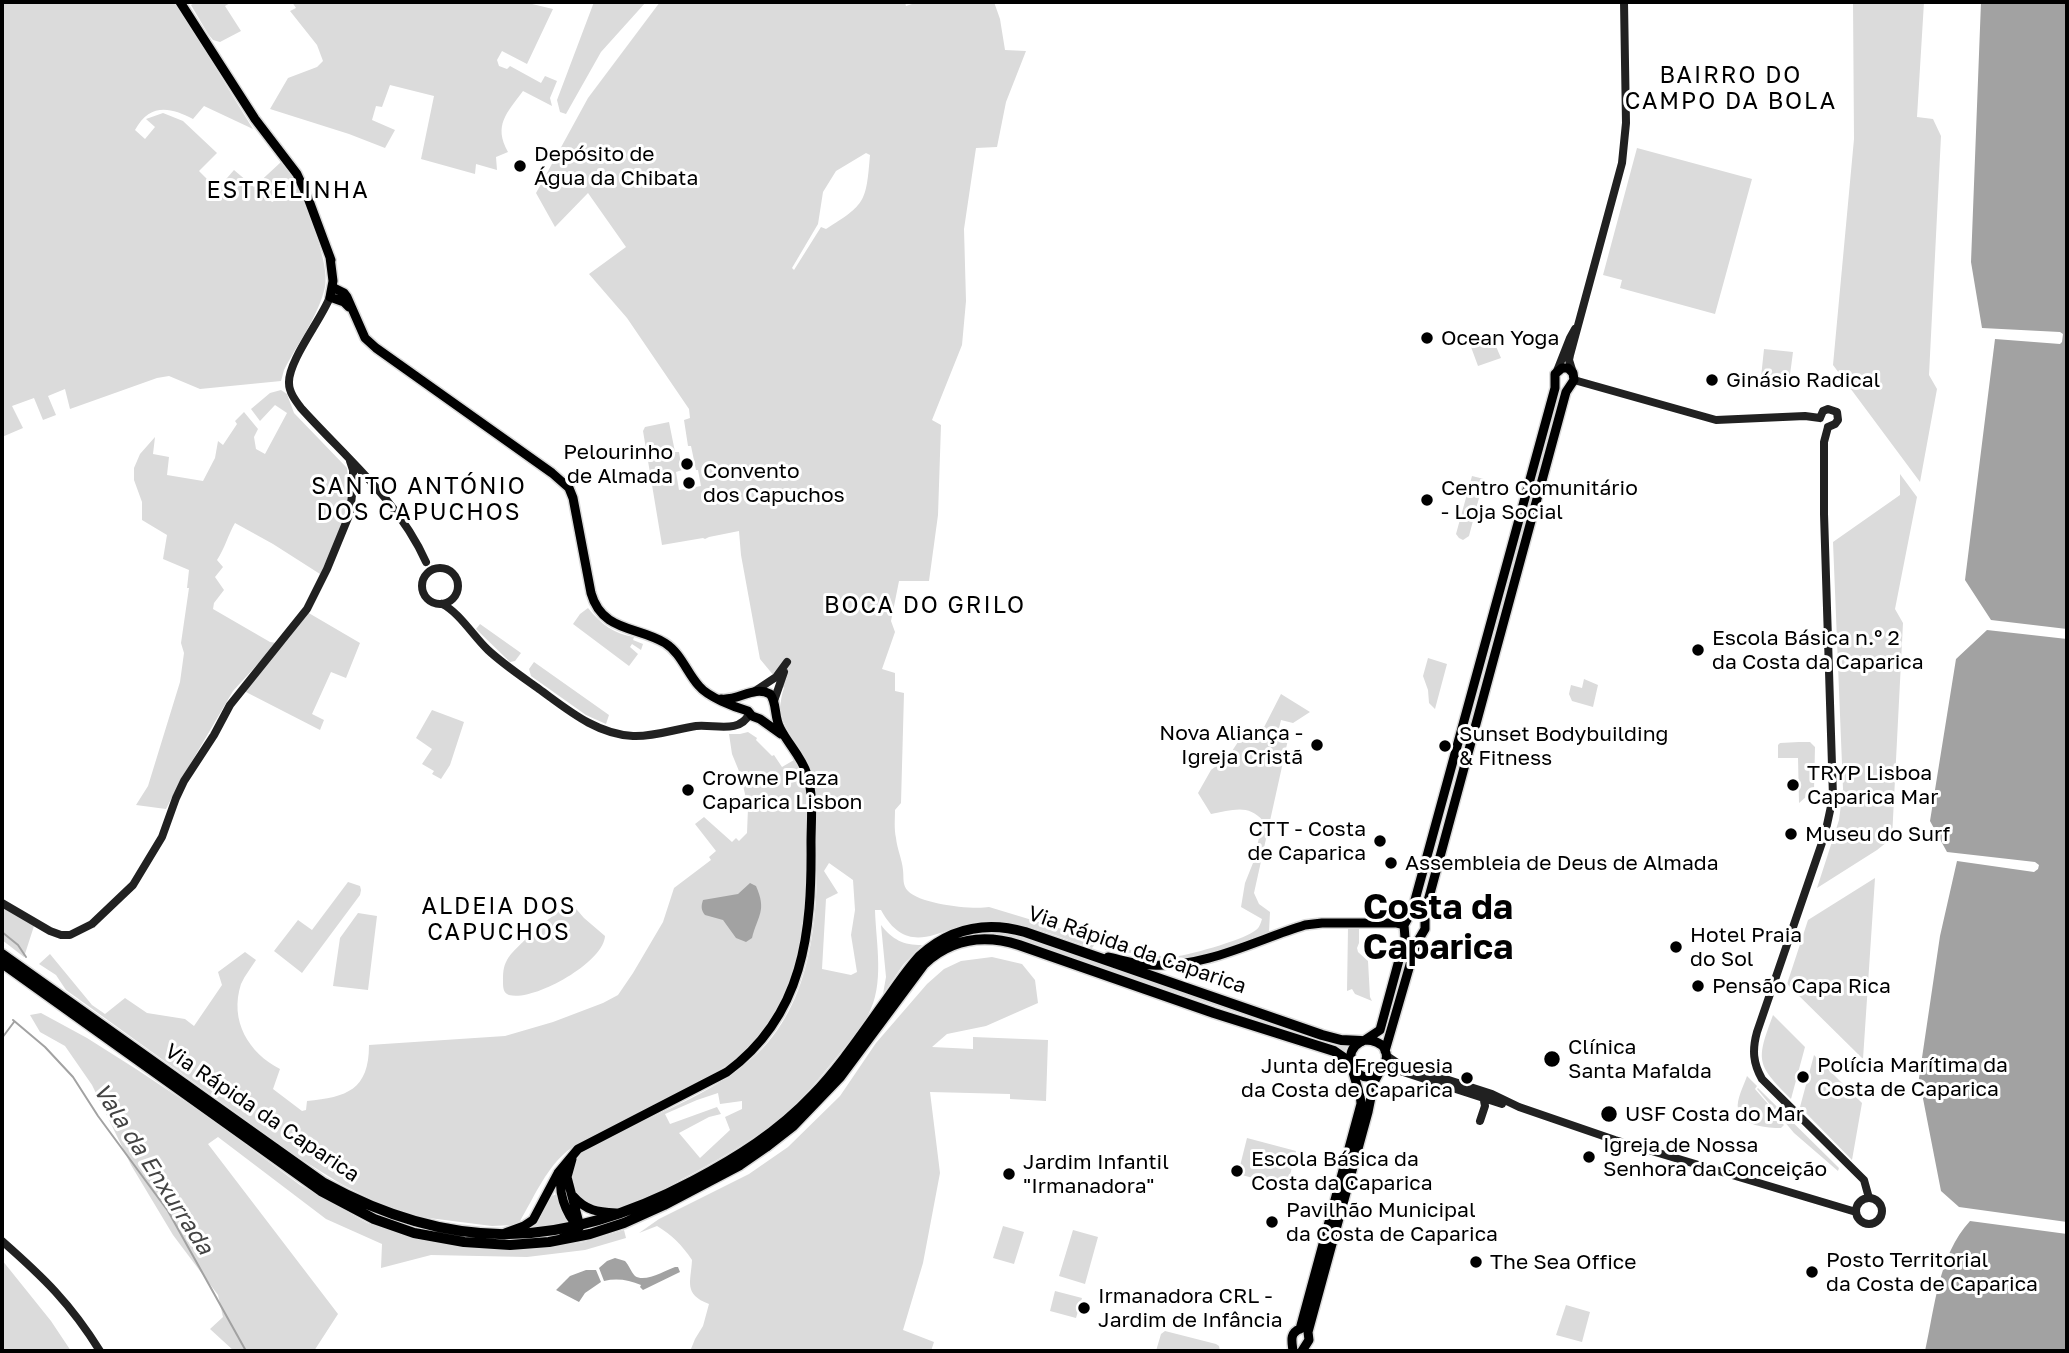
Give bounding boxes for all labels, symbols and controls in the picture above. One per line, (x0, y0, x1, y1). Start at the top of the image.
district label: BAIRRO DO CAMPO DA BOLA (1626, 62, 1836, 116)
place label: Depósito de Água da Chibata (534, 141, 698, 191)
marker: Depósito de Água da Chibata (512, 158, 528, 174)
district label: ESTRELINHA (208, 177, 368, 205)
place label: Ocean Yoga (1441, 325, 1559, 351)
marker: Ocean Yoga (1419, 330, 1435, 346)
place label: Ginásio Radical (1726, 367, 1880, 393)
marker: Ginásio Radical (1704, 372, 1720, 388)
place label: Pelourinho de Almada (563, 439, 673, 489)
marker: Pelourinho de Almada (679, 456, 695, 472)
place label: Convento dos Capuchos (703, 458, 845, 508)
district label: SANTO ANTÓNIO DOS CAPUCHOS (313, 473, 525, 527)
marker: Convento dos Capuchos (681, 475, 697, 491)
place label: Centro Comunitário - Loja Social (1441, 475, 1638, 525)
marker: Centro Comunitário - Loja Social (1419, 492, 1435, 508)
district label: BOCA DO GRILO (826, 592, 1024, 620)
place label: Escola Básica n.º 2 da Costa da Caparica (1712, 625, 1924, 675)
marker: Escola Básica n.º 2 da Costa da Caparica (1690, 642, 1706, 658)
place label: Nova Aliança - Igreja Cristã (1159, 720, 1303, 770)
place label: Sunset Bodybuilding & Fitness (1459, 721, 1668, 771)
marker: Nova Aliança - Igreja Cristã (1309, 737, 1325, 753)
marker: Sunset Bodybuilding & Fitness (1437, 738, 1453, 754)
place label: TRYP Lisboa Caparica Mar (1807, 760, 1938, 810)
place label: Crowne Plaza Caparica Lisbon (702, 765, 862, 815)
marker: TRYP Lisboa Caparica Mar (1785, 777, 1801, 793)
marker: Crowne Plaza Caparica Lisbon (680, 782, 696, 798)
place label: CTT - Costa de Caparica (1248, 816, 1366, 866)
place label: Museu do Surf (1805, 821, 1950, 847)
marker: Museu do Surf (1783, 826, 1799, 842)
marker: CTT - Costa de Caparica (1372, 833, 1388, 849)
place label: Assembleia de Deus de Almada (1405, 850, 1719, 876)
marker: Assembleia de Deus de Almada (1383, 855, 1399, 871)
district label: Costa da Caparica (1363, 887, 1513, 969)
district label: ALDEIA DOS CAPUCHOS (423, 893, 575, 947)
street label: Via Rápida da Caparica (1024, 901, 1250, 999)
place label: Hotel Praia do Sol (1690, 922, 1802, 972)
marker: Hotel Praia do Sol (1668, 939, 1684, 955)
place label: Pensão Capa Rica (1712, 973, 1891, 999)
marker: Pensão Capa Rica (1690, 978, 1706, 994)
place label: Clínica Santa Mafalda (1568, 1034, 1712, 1084)
street label: Via Rápida da Caparica (160, 1038, 364, 1188)
marker: Clínica Santa Mafalda (1542, 1049, 1562, 1069)
place label: Polícia Marítima da Costa de Caparica (1817, 1052, 2008, 1102)
place label: Junta de Freguesia da Costa de Caparica (1241, 1053, 1453, 1103)
marker: Polícia Marítima da Costa de Caparica (1795, 1069, 1811, 1085)
marker: Junta de Freguesia da Costa de Caparica (1459, 1070, 1475, 1086)
water label: Vala da Enxurrada (87, 1078, 219, 1260)
place label: USF Costa do Mar (1625, 1101, 1804, 1127)
marker: USF Costa do Mar (1599, 1104, 1619, 1124)
place label: Igreja de Nossa Senhora da Conceição (1603, 1132, 1827, 1182)
place label: Escola Básica da Costa da Caparica (1251, 1146, 1433, 1196)
place label: Jardim Infantil "Irmanadora" (1023, 1149, 1169, 1199)
marker: Igreja de Nossa Senhora da Conceição (1581, 1149, 1597, 1165)
marker: Escola Básica da Costa da Caparica (1229, 1163, 1245, 1179)
marker: Jardim Infantil "Irmanadora" (1001, 1166, 1017, 1182)
place label: Pavilhão Municipal da Costa de Caparica (1286, 1197, 1498, 1247)
marker: Pavilhão Municipal da Costa de Caparica (1264, 1214, 1280, 1230)
place label: Posto Territorial da Costa de Caparica (1826, 1247, 2038, 1297)
place label: The Sea Office (1490, 1249, 1636, 1275)
marker: The Sea Office (1468, 1254, 1484, 1270)
marker: Posto Territorial da Costa de Caparica (1804, 1264, 1820, 1280)
place label: Irmanadora CRL - Jardim de Infância (1098, 1283, 1283, 1333)
marker: Irmanadora CRL - Jardim de Infância (1076, 1300, 1092, 1316)

